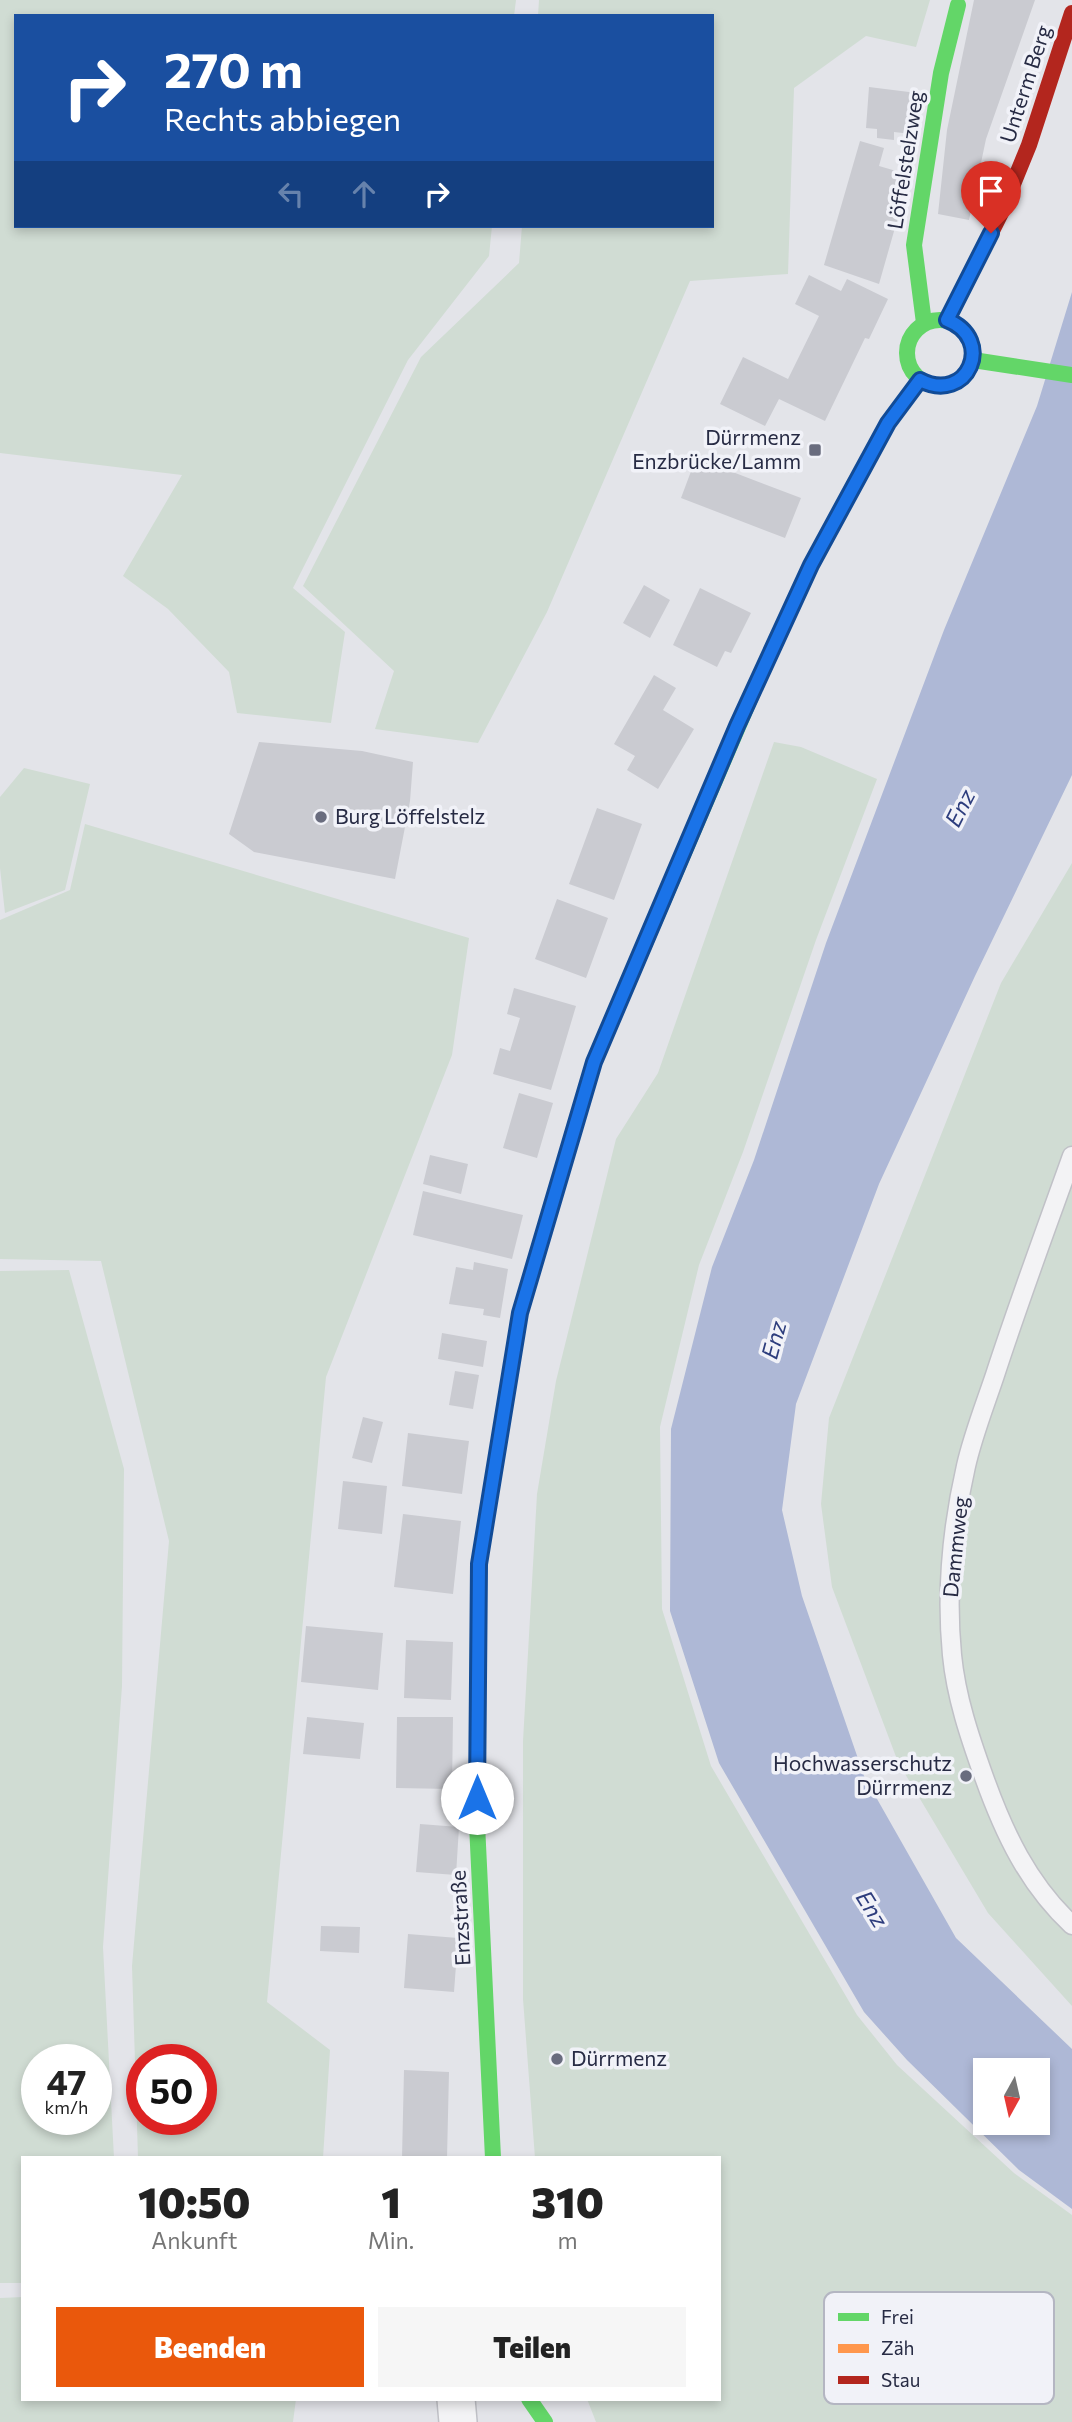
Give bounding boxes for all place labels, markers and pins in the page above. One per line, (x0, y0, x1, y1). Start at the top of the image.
pin (961, 161, 1021, 233)
place label: Dürrmenz Enzbrücke/Lamm (632, 424, 801, 473)
marker: Dürrmenz Enzbrücke/Lamm (807, 442, 823, 458)
place label: Burg Löffelstelz (335, 803, 485, 828)
marker: Burg Löffelstelz (313, 809, 329, 825)
place label: Hochwasserschutz Dürrmenz (773, 1750, 952, 1799)
marker: Hochwasserschutz Dürrmenz (958, 1768, 974, 1784)
place label: Dürrmenz (571, 2045, 667, 2070)
marker: Dürrmenz (549, 2051, 565, 2067)

